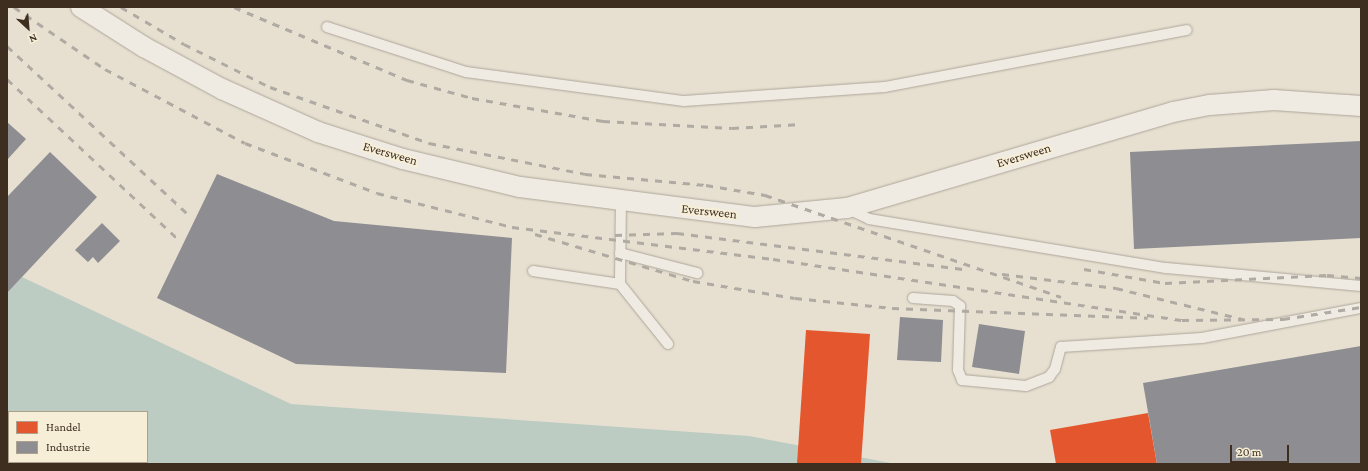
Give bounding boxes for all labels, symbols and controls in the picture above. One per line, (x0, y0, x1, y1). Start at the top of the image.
north arrow (8, 8, 48, 48)
text: N (27, 32, 39, 46)
street label: Eversween (361, 139, 419, 169)
street label: Eversween (995, 140, 1053, 172)
street label: Eversween (680, 201, 738, 223)
legend (8, 411, 148, 463)
text: Handel (46, 420, 81, 434)
scale bar (1232, 437, 1291, 463)
text: Industrie (46, 440, 90, 454)
text: 20 m (1237, 445, 1261, 459)

